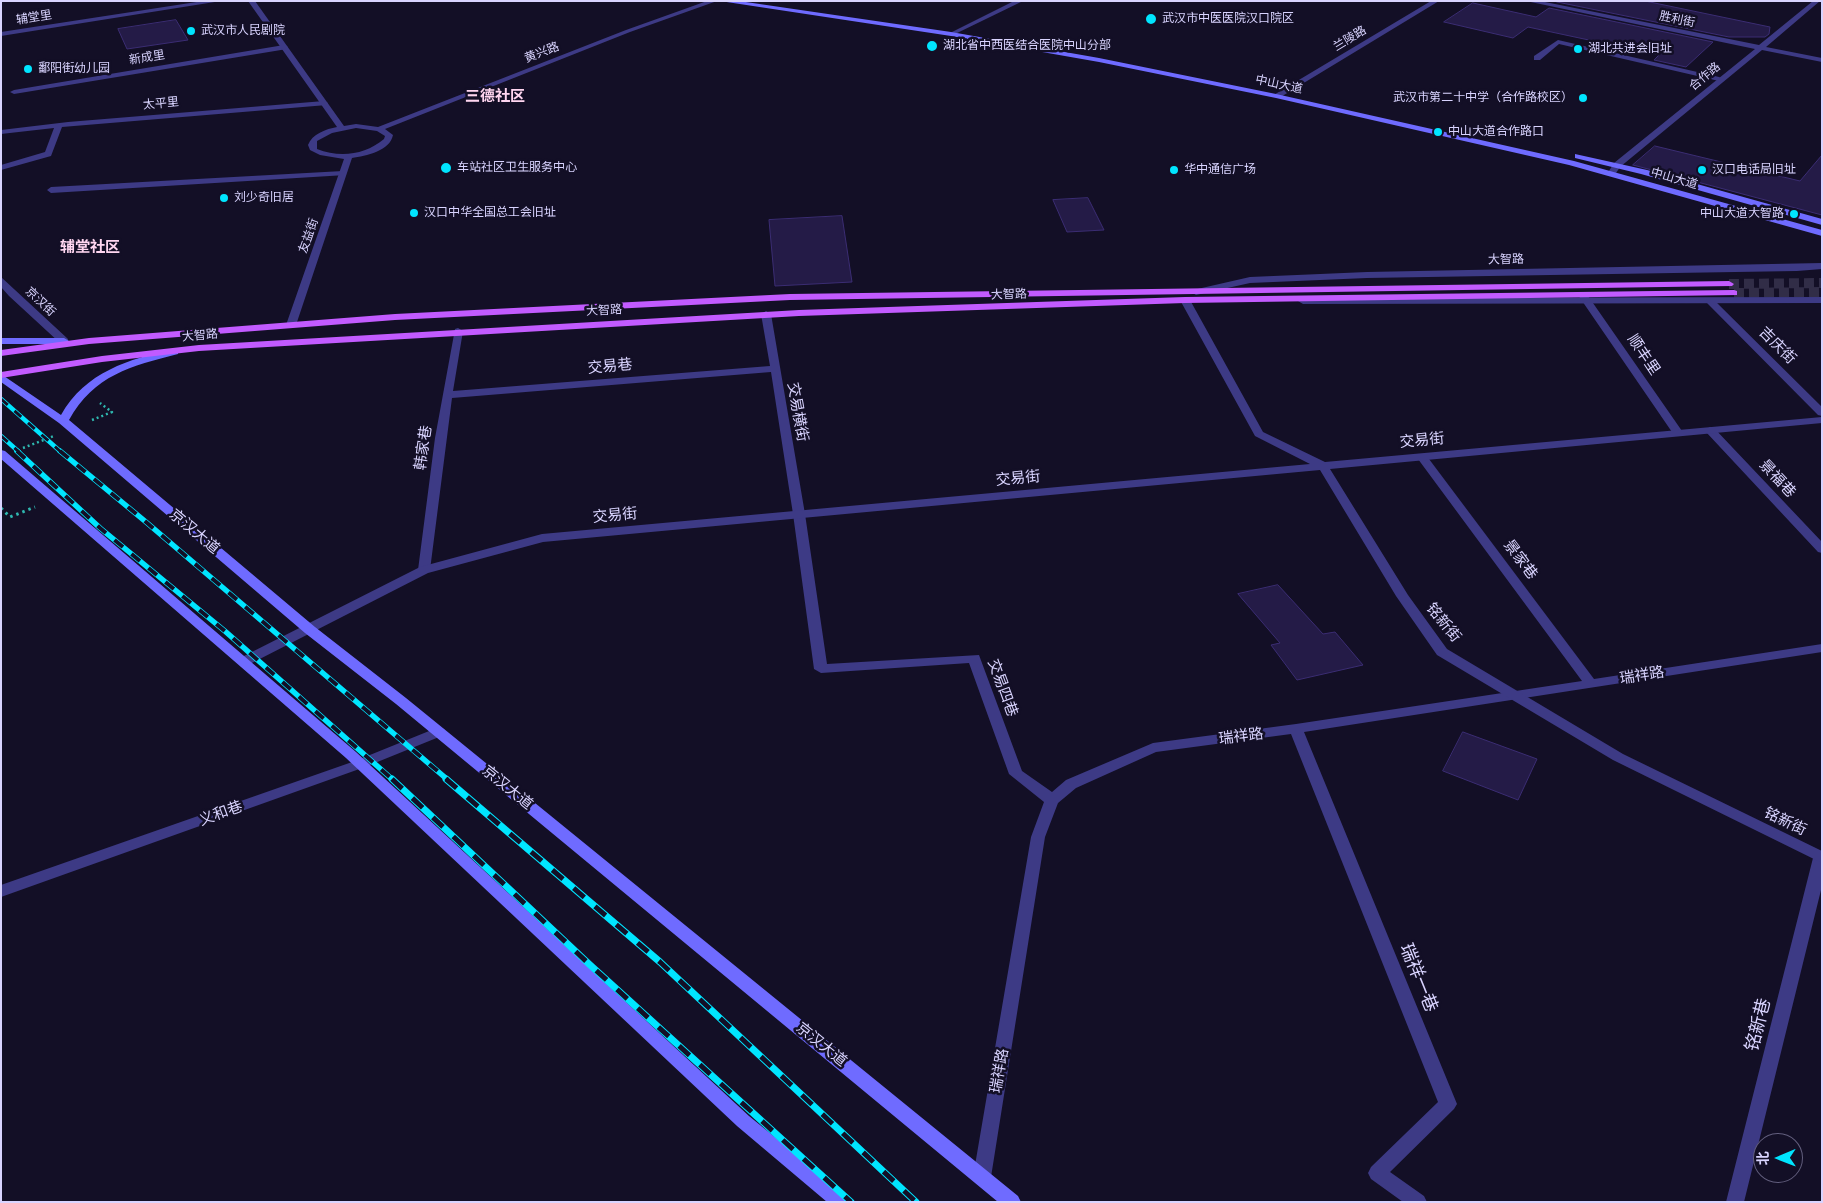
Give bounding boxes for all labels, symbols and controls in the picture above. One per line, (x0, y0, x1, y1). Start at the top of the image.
street label: 辅堂里 (15, 8, 53, 28)
street label: 胜利街 (1658, 9, 1696, 31)
marker: 武汉市中医医院汉口院区 (1144, 12, 1158, 26)
place label: 武汉市中医医院汉口院区 (1162, 12, 1294, 26)
place label: 武汉市人民剧院 (201, 24, 285, 38)
street label: 兰陵路 (1331, 24, 1369, 54)
marker: 武汉市人民剧院 (185, 25, 197, 37)
marker: 湖北省中西医结合医院中山分部 (925, 39, 939, 53)
place label: 湖北省中西医结合医院中山分部 (943, 39, 1111, 53)
street label: 黄兴路 (523, 40, 561, 66)
place label: 湖北共进会旧址 (1588, 42, 1672, 56)
marker: 湖北共进会旧址 (1572, 43, 1584, 55)
street label: 新成里 (128, 48, 166, 68)
street label: 合作路 (1687, 60, 1723, 94)
place label: 鄱阳街幼儿园 (38, 62, 110, 76)
marker: 鄱阳街幼儿园 (22, 63, 34, 75)
street label: 中山大道 (1254, 73, 1304, 97)
district label: 三德社区 (465, 88, 525, 106)
place label: 武汉市第二十中学（合作路校区） (1393, 91, 1573, 105)
marker: 武汉市第二十中学（合作路校区） (1577, 92, 1589, 104)
street label: 太平里 (142, 95, 180, 113)
place label: 中山大道合作路口 (1448, 125, 1544, 139)
marker: 中山大道合作路口 (1432, 126, 1444, 138)
marker: 车站社区卫生服务中心 (439, 161, 453, 175)
place label: 车站社区卫生服务中心 (457, 161, 577, 175)
place label: 华中通信广场 (1184, 163, 1256, 177)
place label: 汉口电话局旧址 (1712, 163, 1796, 177)
marker: 华中通信广场 (1168, 164, 1180, 176)
marker: 汉口电话局旧址 (1696, 164, 1708, 176)
street label: 中山大道 (1649, 165, 1699, 193)
place label: 刘少奇旧居 (234, 191, 294, 205)
marker: 刘少奇旧居 (218, 192, 230, 204)
place label: 汉口中华全国总工会旧址 (424, 206, 556, 220)
marker: 汉口中华全国总工会旧址 (408, 207, 420, 219)
place label: 中山大道大智路 (1700, 207, 1784, 221)
marker: 中山大道大智路 (1788, 208, 1800, 220)
street label: 友益街 (296, 217, 322, 255)
district label: 辅堂社区 (60, 239, 120, 257)
street label: 大智路 (1488, 252, 1524, 268)
street label: 京汉街 (22, 284, 58, 320)
street label: 大智路 (991, 287, 1027, 303)
street label: 大智路 (586, 303, 622, 319)
street label: 吉庆街 (1755, 324, 1799, 368)
street label: 大智路 (181, 327, 219, 345)
street label: 顺丰里 (1623, 331, 1663, 379)
street label: 交易巷 (587, 356, 633, 378)
street label: 交易横街 (783, 381, 811, 443)
street label: 韩家巷 (412, 424, 436, 472)
street label: 交易街 (1399, 430, 1445, 452)
street label: 景福巷 (1755, 456, 1799, 502)
street label: 交易街 (995, 468, 1041, 490)
street label: 交易街 (592, 505, 638, 527)
street label: 京汉大道 (165, 506, 223, 558)
street label: 景家巷 (1499, 537, 1541, 583)
street label: 铭新街 (1422, 600, 1464, 646)
street label: 交易四巷 (983, 657, 1021, 719)
street label: 瑞祥路 (1618, 664, 1666, 688)
street label: 瑞祥路 (1218, 725, 1264, 749)
street label: 京汉大道 (478, 762, 536, 814)
street label: 义和巷 (197, 798, 245, 830)
street label: 铭新街 (1761, 804, 1809, 840)
street label: 瑞祥一巷 (1395, 941, 1441, 1015)
street label: 铭新巷 (1742, 996, 1776, 1054)
street label: 京汉大道 (792, 1019, 850, 1071)
street label: 瑞祥路 (987, 1047, 1013, 1095)
north arrow (1753, 1133, 1803, 1183)
text: 北 (1755, 1151, 1772, 1165)

